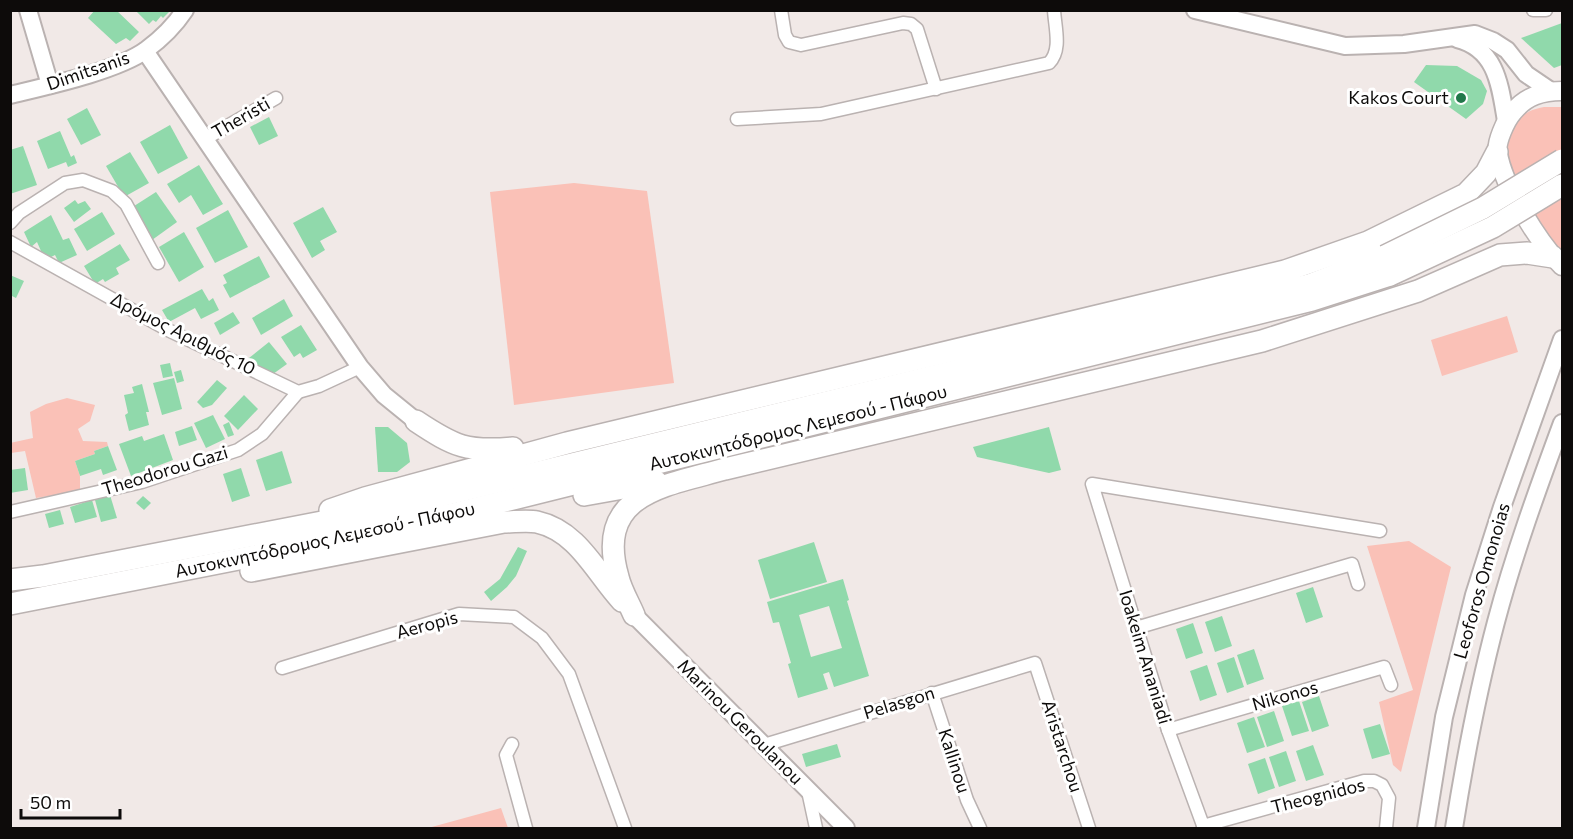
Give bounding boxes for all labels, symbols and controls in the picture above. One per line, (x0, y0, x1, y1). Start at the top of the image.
street label: Dimitsanis (43, 46, 132, 95)
place label: Kakos Court (1348, 86, 1449, 108)
marker: Kakos Court (1454, 91, 1468, 105)
street label: Theristi (208, 92, 273, 142)
street label: Δρόμος Αριθμός 10 (107, 287, 260, 379)
street label: Αυτοκινητόδρομος Λεμεσού - Πάφου (647, 379, 949, 475)
street label: Theodorou Gazi (99, 440, 230, 500)
street label: Αυτοκινητόδρομος Λεμεσού - Πάφου (173, 496, 477, 582)
street label: Leoforos Omonoias (1448, 500, 1514, 661)
street label: Ioakeim Ananiadi (1115, 587, 1177, 727)
street label: Aeropis (394, 605, 460, 643)
street label: Marinou Geroulanou (673, 654, 808, 789)
street label: Nikonos (1249, 675, 1320, 715)
street label: Pelasgon (860, 681, 937, 723)
street label: Aristarchou (1038, 697, 1088, 795)
street label: Kallinou (934, 726, 976, 796)
street label: Theognidos (1269, 773, 1367, 817)
scale bar (21, 782, 120, 820)
text: 50 m (30, 791, 71, 813)

